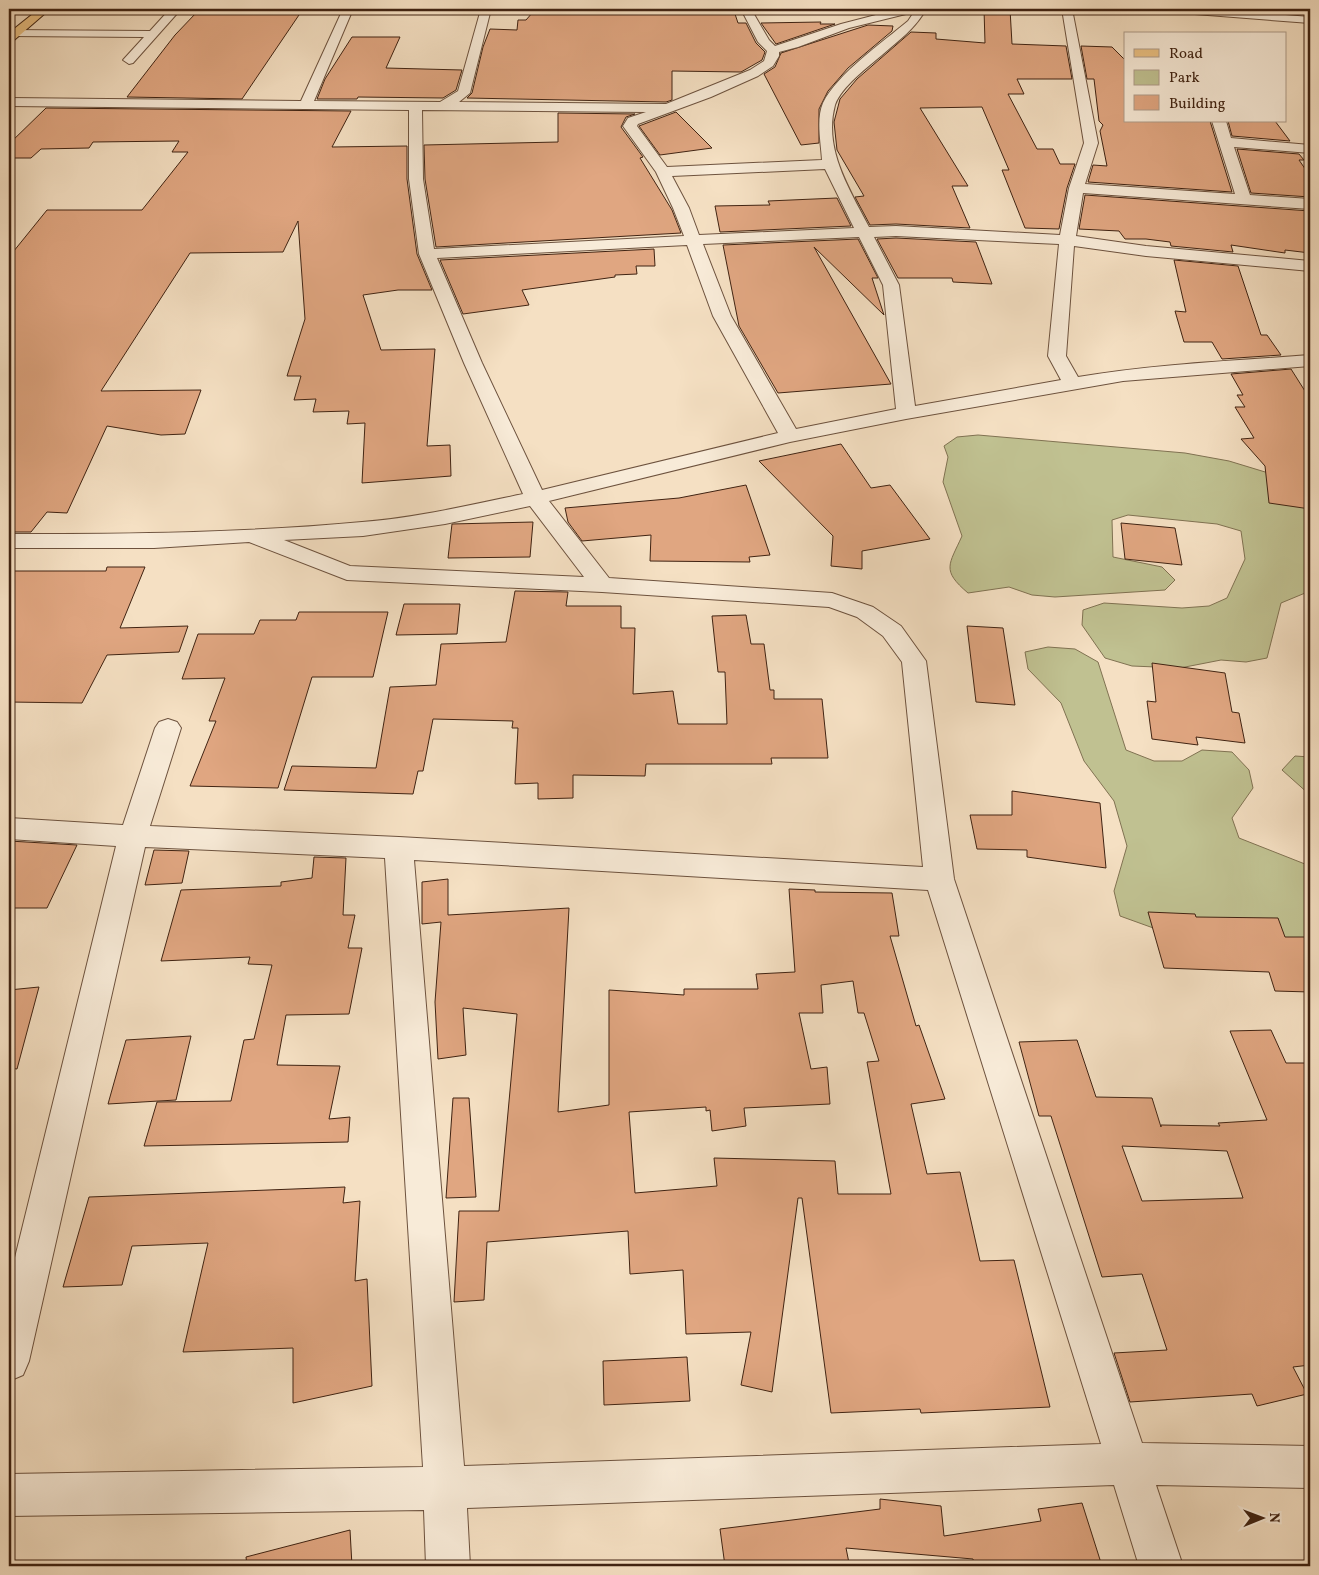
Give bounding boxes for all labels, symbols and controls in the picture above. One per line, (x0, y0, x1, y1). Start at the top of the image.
legend (1124, 32, 1286, 122)
text: Road (1169, 44, 1203, 65)
text: Park (1169, 68, 1200, 89)
text: Building (1169, 94, 1226, 115)
north arrow (1236, 1492, 1286, 1542)
text: N (1264, 1513, 1283, 1523)

